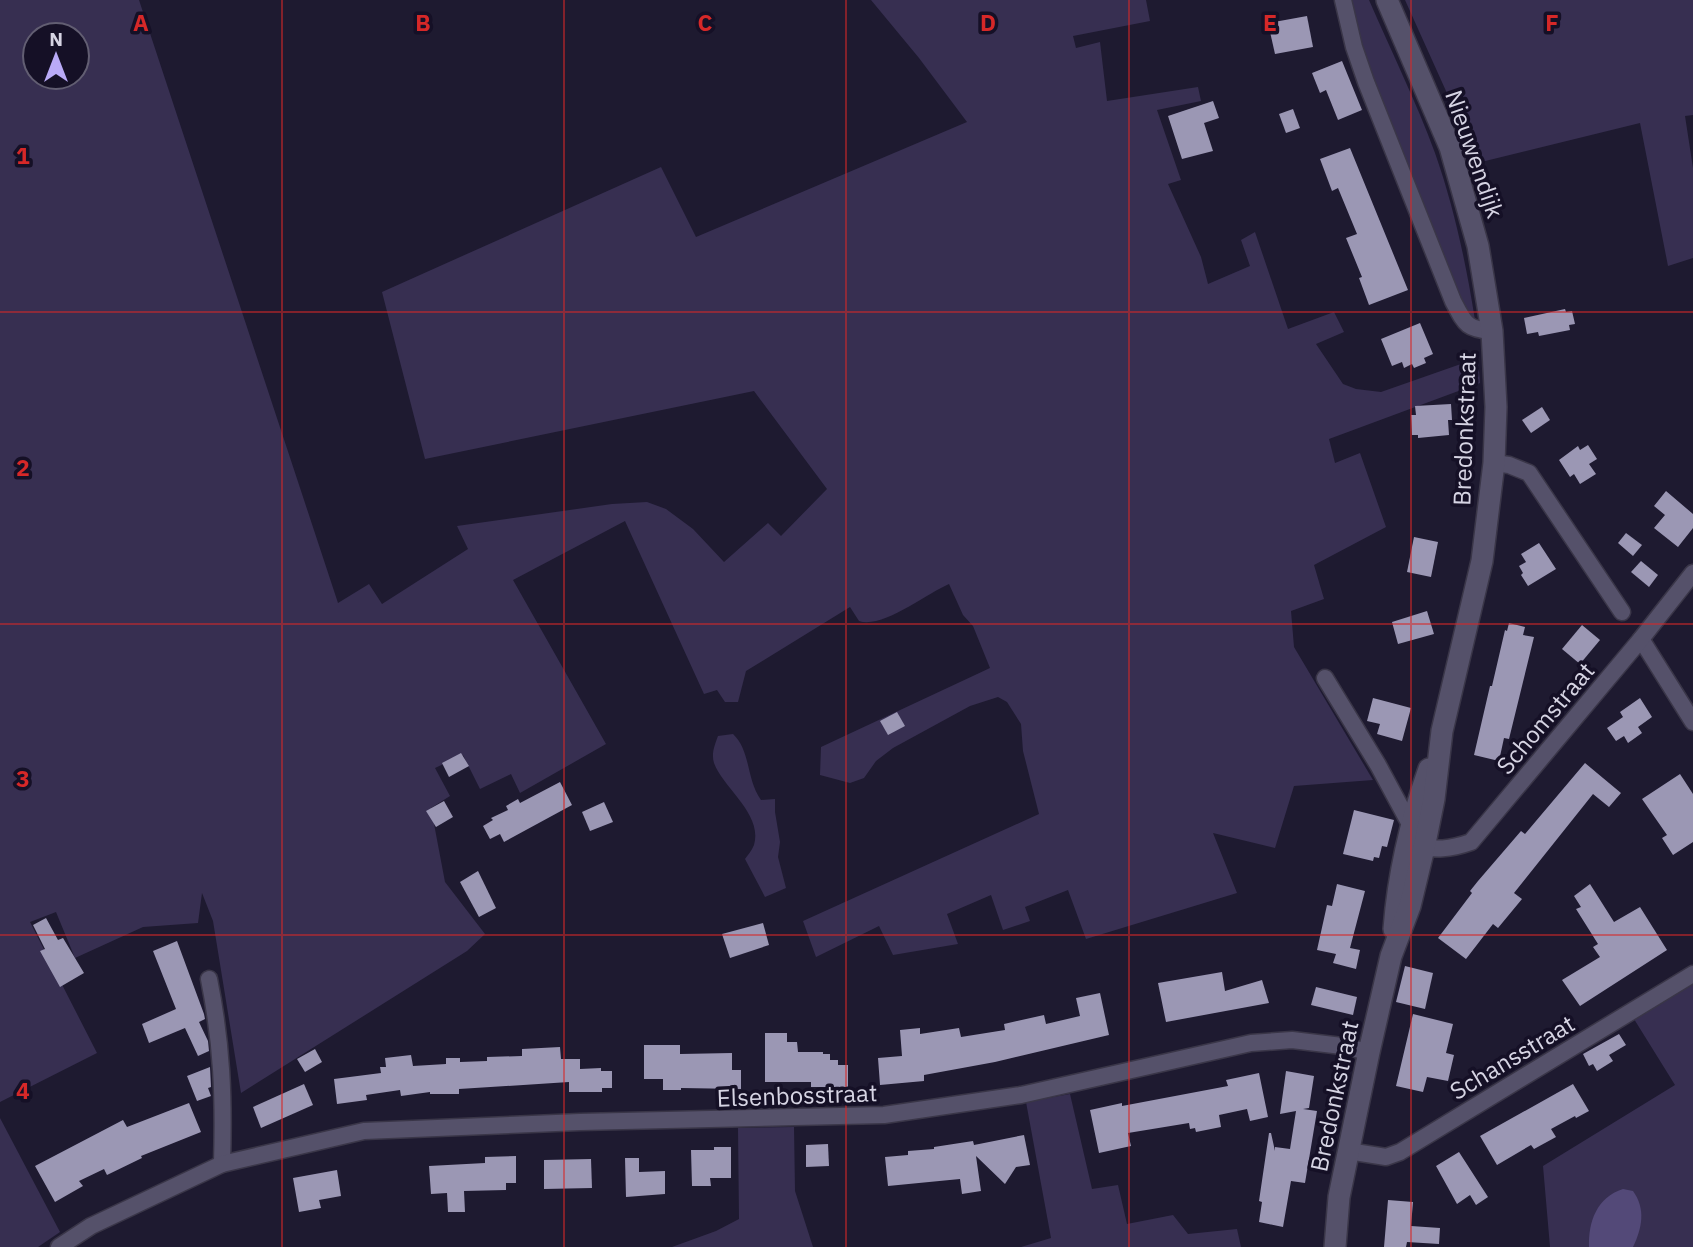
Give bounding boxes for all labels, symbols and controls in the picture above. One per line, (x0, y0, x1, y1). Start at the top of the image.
text: A (133, 7, 149, 37)
text: B (415, 7, 431, 37)
text: C (698, 7, 713, 37)
text: D (980, 7, 996, 37)
text: E (1263, 7, 1277, 37)
text: F (1545, 7, 1559, 37)
north arrow (21, 21, 91, 91)
text: N (49, 27, 63, 51)
street label: Nieuwendijk (1438, 86, 1512, 223)
text: 1 (16, 140, 30, 170)
street label: Bredonkstraat (1445, 352, 1483, 506)
text: 2 (16, 452, 30, 482)
street label: Schomstraat (1489, 655, 1601, 781)
text: 3 (16, 763, 30, 793)
street label: Schansstraat (1444, 1007, 1580, 1107)
street label: Bredonkstraat (1302, 1018, 1366, 1174)
text: 4 (16, 1075, 30, 1105)
street label: Elsenbosstraat (716, 1076, 878, 1114)

